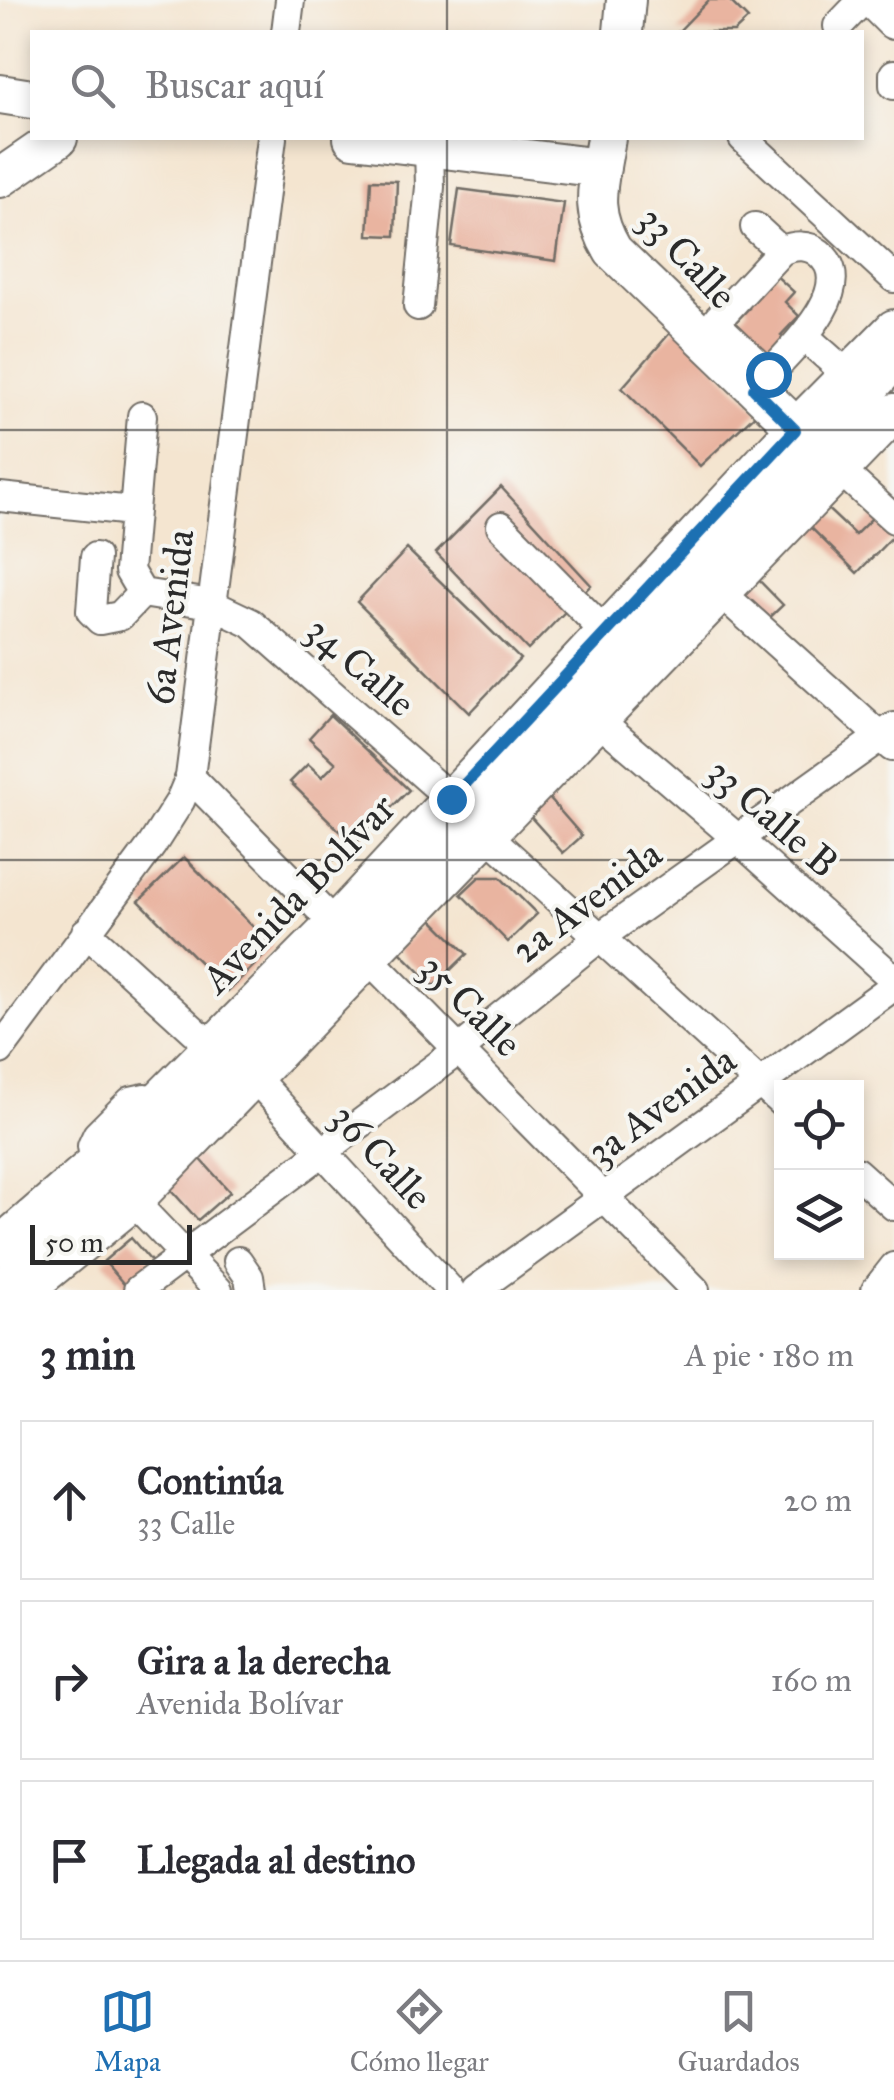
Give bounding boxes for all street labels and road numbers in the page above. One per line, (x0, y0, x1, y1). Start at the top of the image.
street label: 33 Calle (628, 196, 747, 319)
street label: 6a Avenida (134, 527, 205, 707)
street label: 34 Calle (296, 605, 426, 727)
street label: 33 Calle B (697, 747, 848, 888)
street label: Avenida Bolívar (190, 784, 406, 1005)
street label: 2a Avenida (502, 829, 671, 974)
street label: 35 Calle (409, 944, 532, 1067)
street label: 3a Avenida (577, 1035, 745, 1176)
street label: 36 Calle (320, 1093, 443, 1220)

